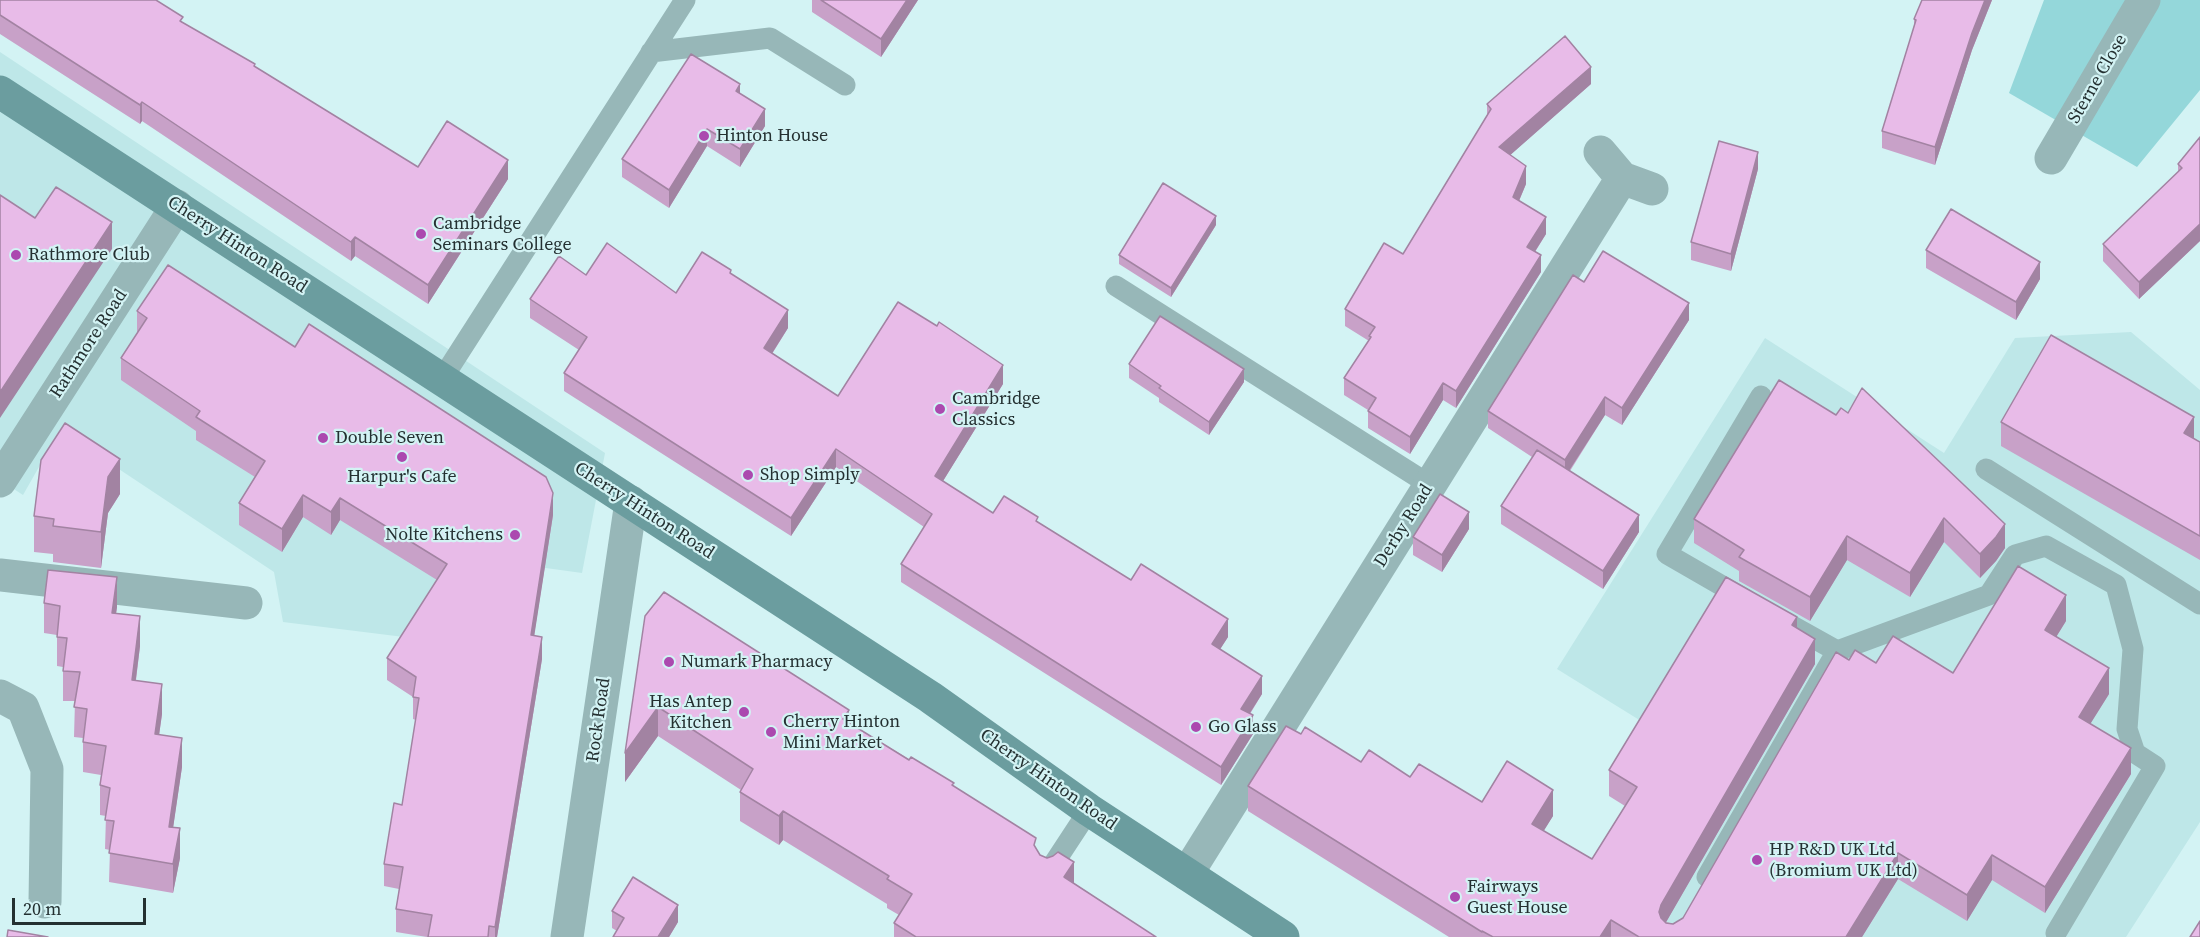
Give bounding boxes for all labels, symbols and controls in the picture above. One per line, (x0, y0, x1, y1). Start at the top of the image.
street label: Sterne Close (2064, 30, 2132, 128)
place label: Hinton House (716, 125, 828, 147)
marker: Hinton House (697, 129, 711, 143)
street label: Cherry Hinton Road (163, 192, 311, 298)
place label: Cambridge Seminars College (433, 213, 572, 256)
marker: Cambridge Seminars College (414, 227, 428, 241)
place label: Rathmore Club (28, 244, 150, 266)
marker: Rathmore Club (9, 248, 23, 262)
street label: Rathmore Road (46, 286, 132, 402)
place label: Cambridge Classics (952, 388, 1040, 430)
marker: Cambridge Classics (933, 402, 947, 416)
place label: Double Seven (335, 427, 444, 449)
marker: Double Seven (316, 431, 330, 445)
marker: Harpur's Cafe (395, 450, 409, 464)
street label: Cherry Hinton Road (570, 458, 718, 564)
place label: Shop Simply (760, 464, 859, 486)
place label: Harpur's Cafe (347, 466, 457, 488)
marker: Shop Simply (741, 468, 755, 482)
street label: Derby Road (1370, 481, 1438, 571)
place label: Nolte Kitchens (385, 524, 503, 546)
marker: Nolte Kitchens (508, 528, 522, 542)
place label: Numark Pharmacy (681, 651, 833, 673)
marker: Numark Pharmacy (662, 655, 676, 669)
street label: Rock Road (582, 676, 616, 764)
place label: Has Antep Kitchen (649, 691, 732, 734)
marker: Has Antep Kitchen (737, 705, 751, 719)
place label: Cherry Hinton Mini Market (783, 711, 900, 754)
place label: Go Glass (1208, 716, 1277, 738)
marker: Go Glass (1189, 720, 1203, 734)
marker: Cherry Hinton Mini Market (764, 725, 778, 739)
street label: Cherry Hinton Road (975, 725, 1121, 835)
place label: HP R&D UK Ltd (Bromium UK Ltd) (1769, 839, 1918, 882)
marker: HP R&D UK Ltd (Bromium UK Ltd) (1750, 853, 1764, 867)
place label: Fairways Guest House (1467, 876, 1568, 918)
scale bar (15, 886, 148, 924)
marker: Fairways Guest House (1448, 890, 1462, 904)
text: 20 m (23, 896, 61, 921)

